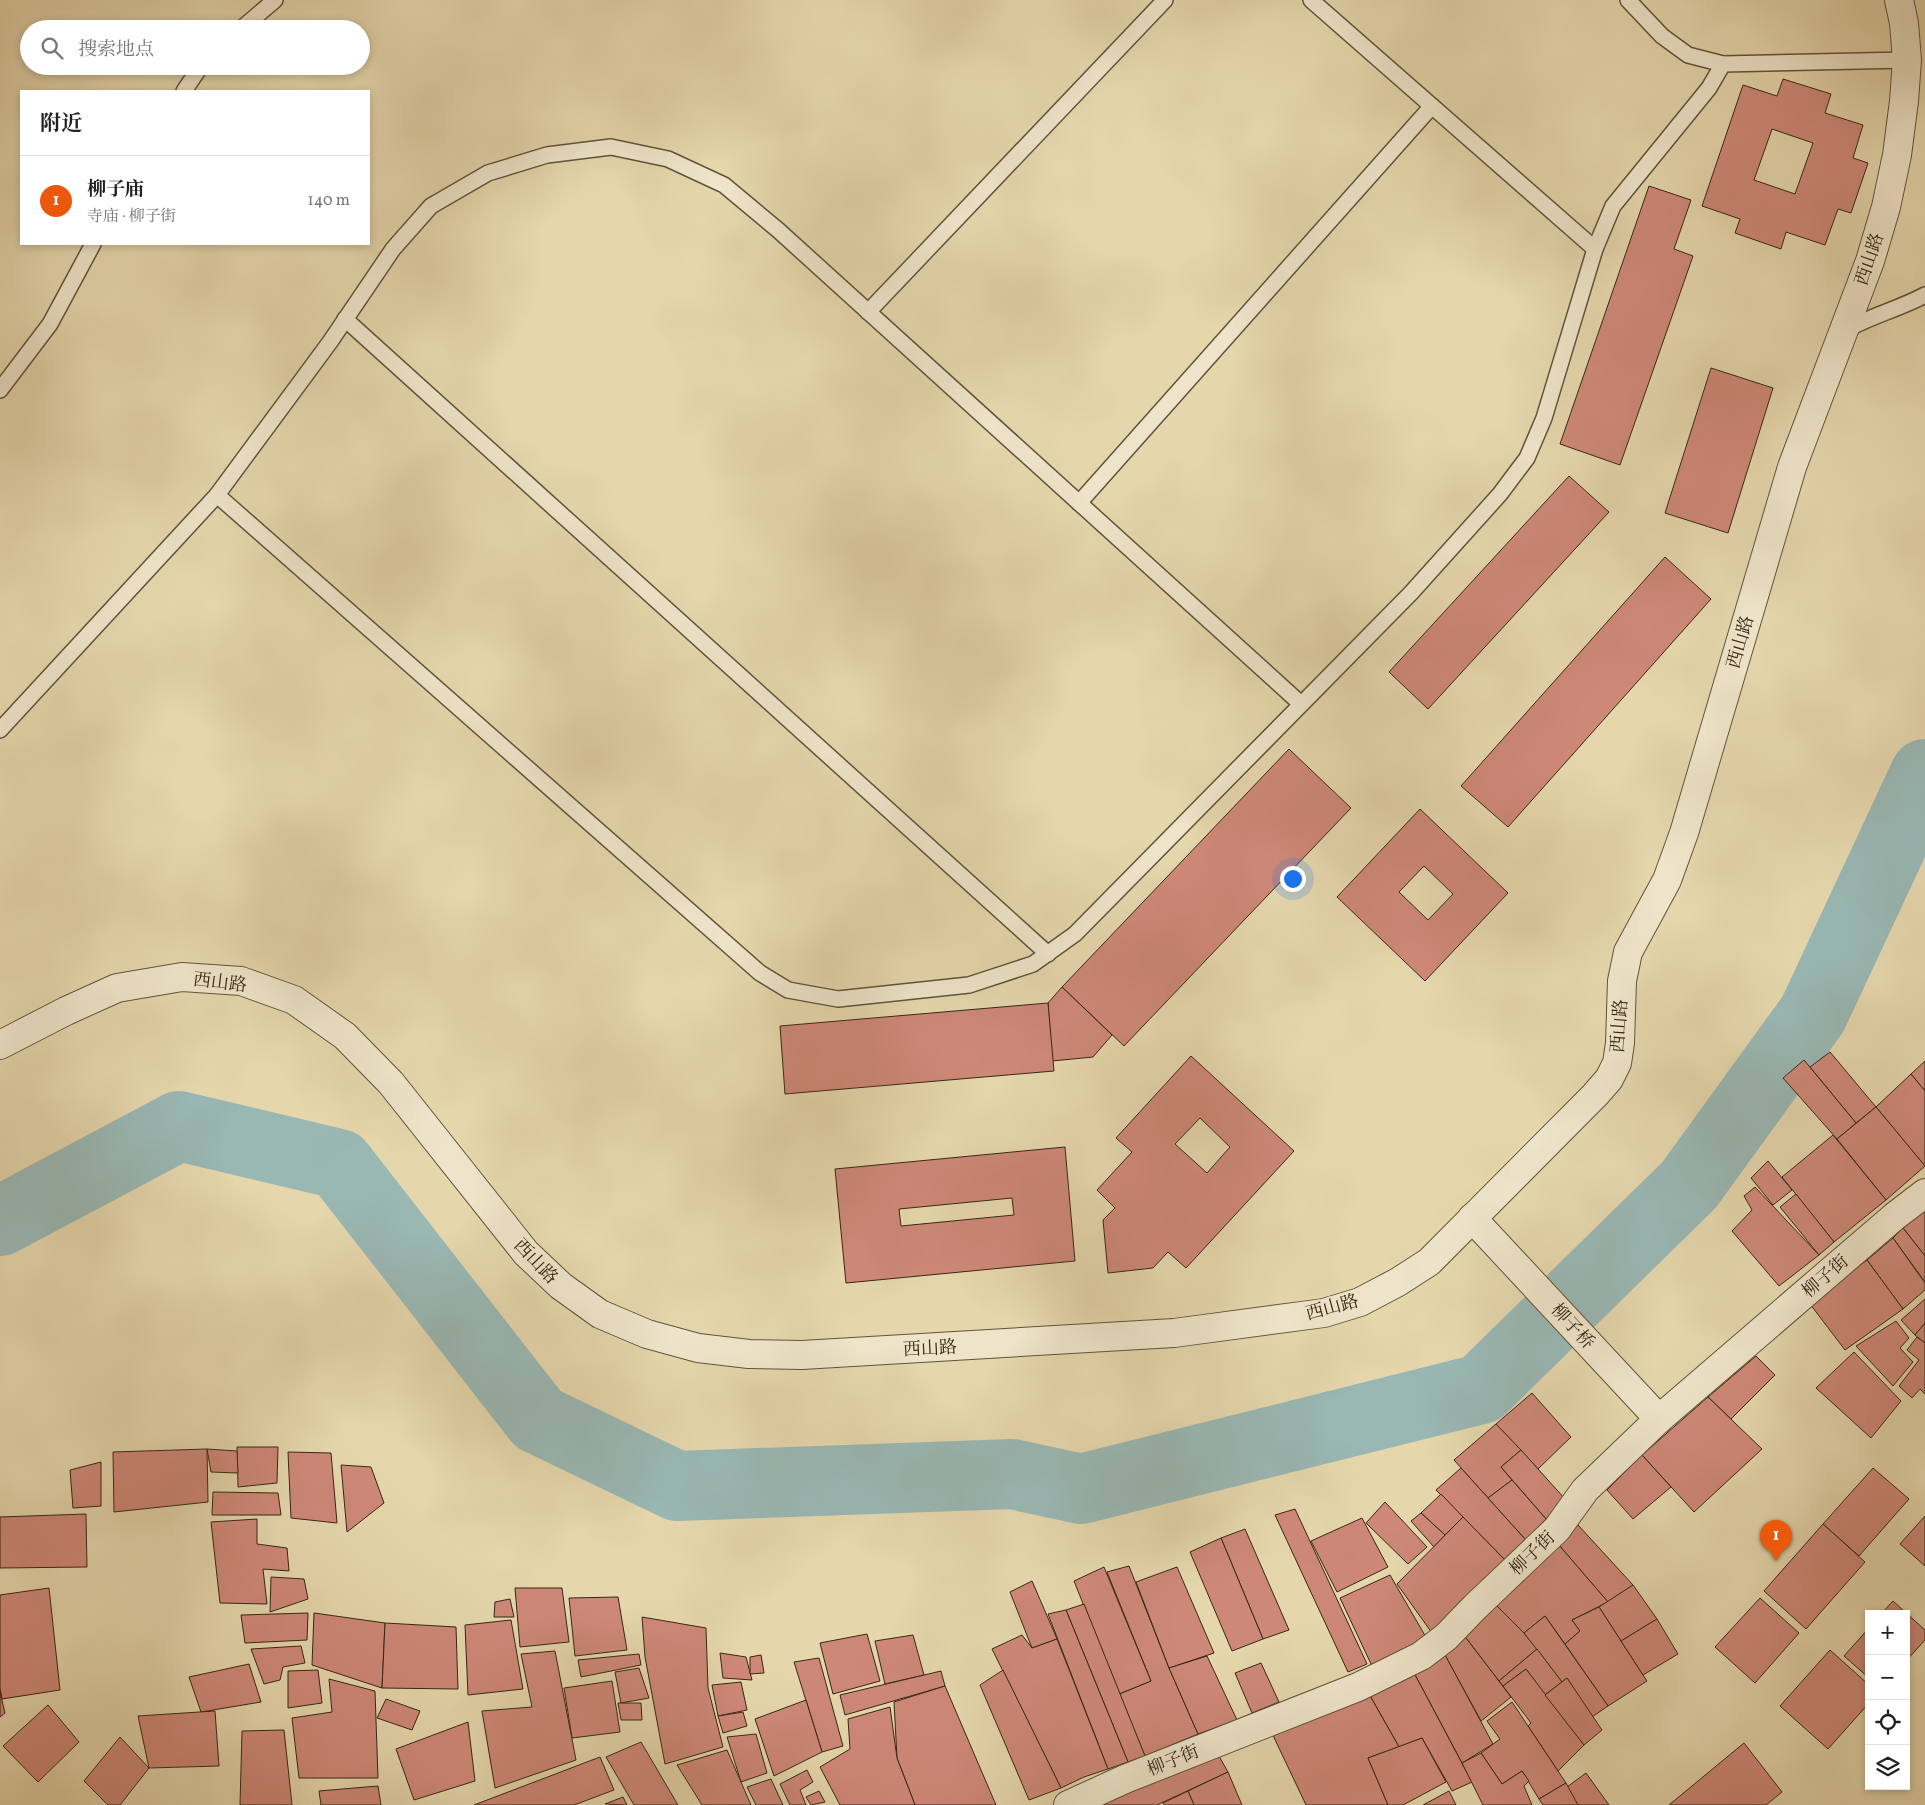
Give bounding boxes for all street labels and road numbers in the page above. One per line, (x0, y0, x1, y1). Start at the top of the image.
street label: 西山路 (1850, 230, 1891, 289)
street label: 西山路 (1722, 613, 1761, 672)
street label: 西山路 (191, 968, 248, 999)
street label: 西山路 (1606, 998, 1635, 1054)
street label: 西山路 (507, 1234, 563, 1290)
street label: 柳子街 (1797, 1250, 1855, 1304)
street label: 西山路 (1303, 1289, 1362, 1328)
street label: 柳子桥 (1544, 1299, 1599, 1355)
street label: 西山路 (902, 1336, 958, 1363)
street label: 柳子街 (1505, 1526, 1561, 1582)
street label: 柳子街 (1144, 1740, 1203, 1783)

